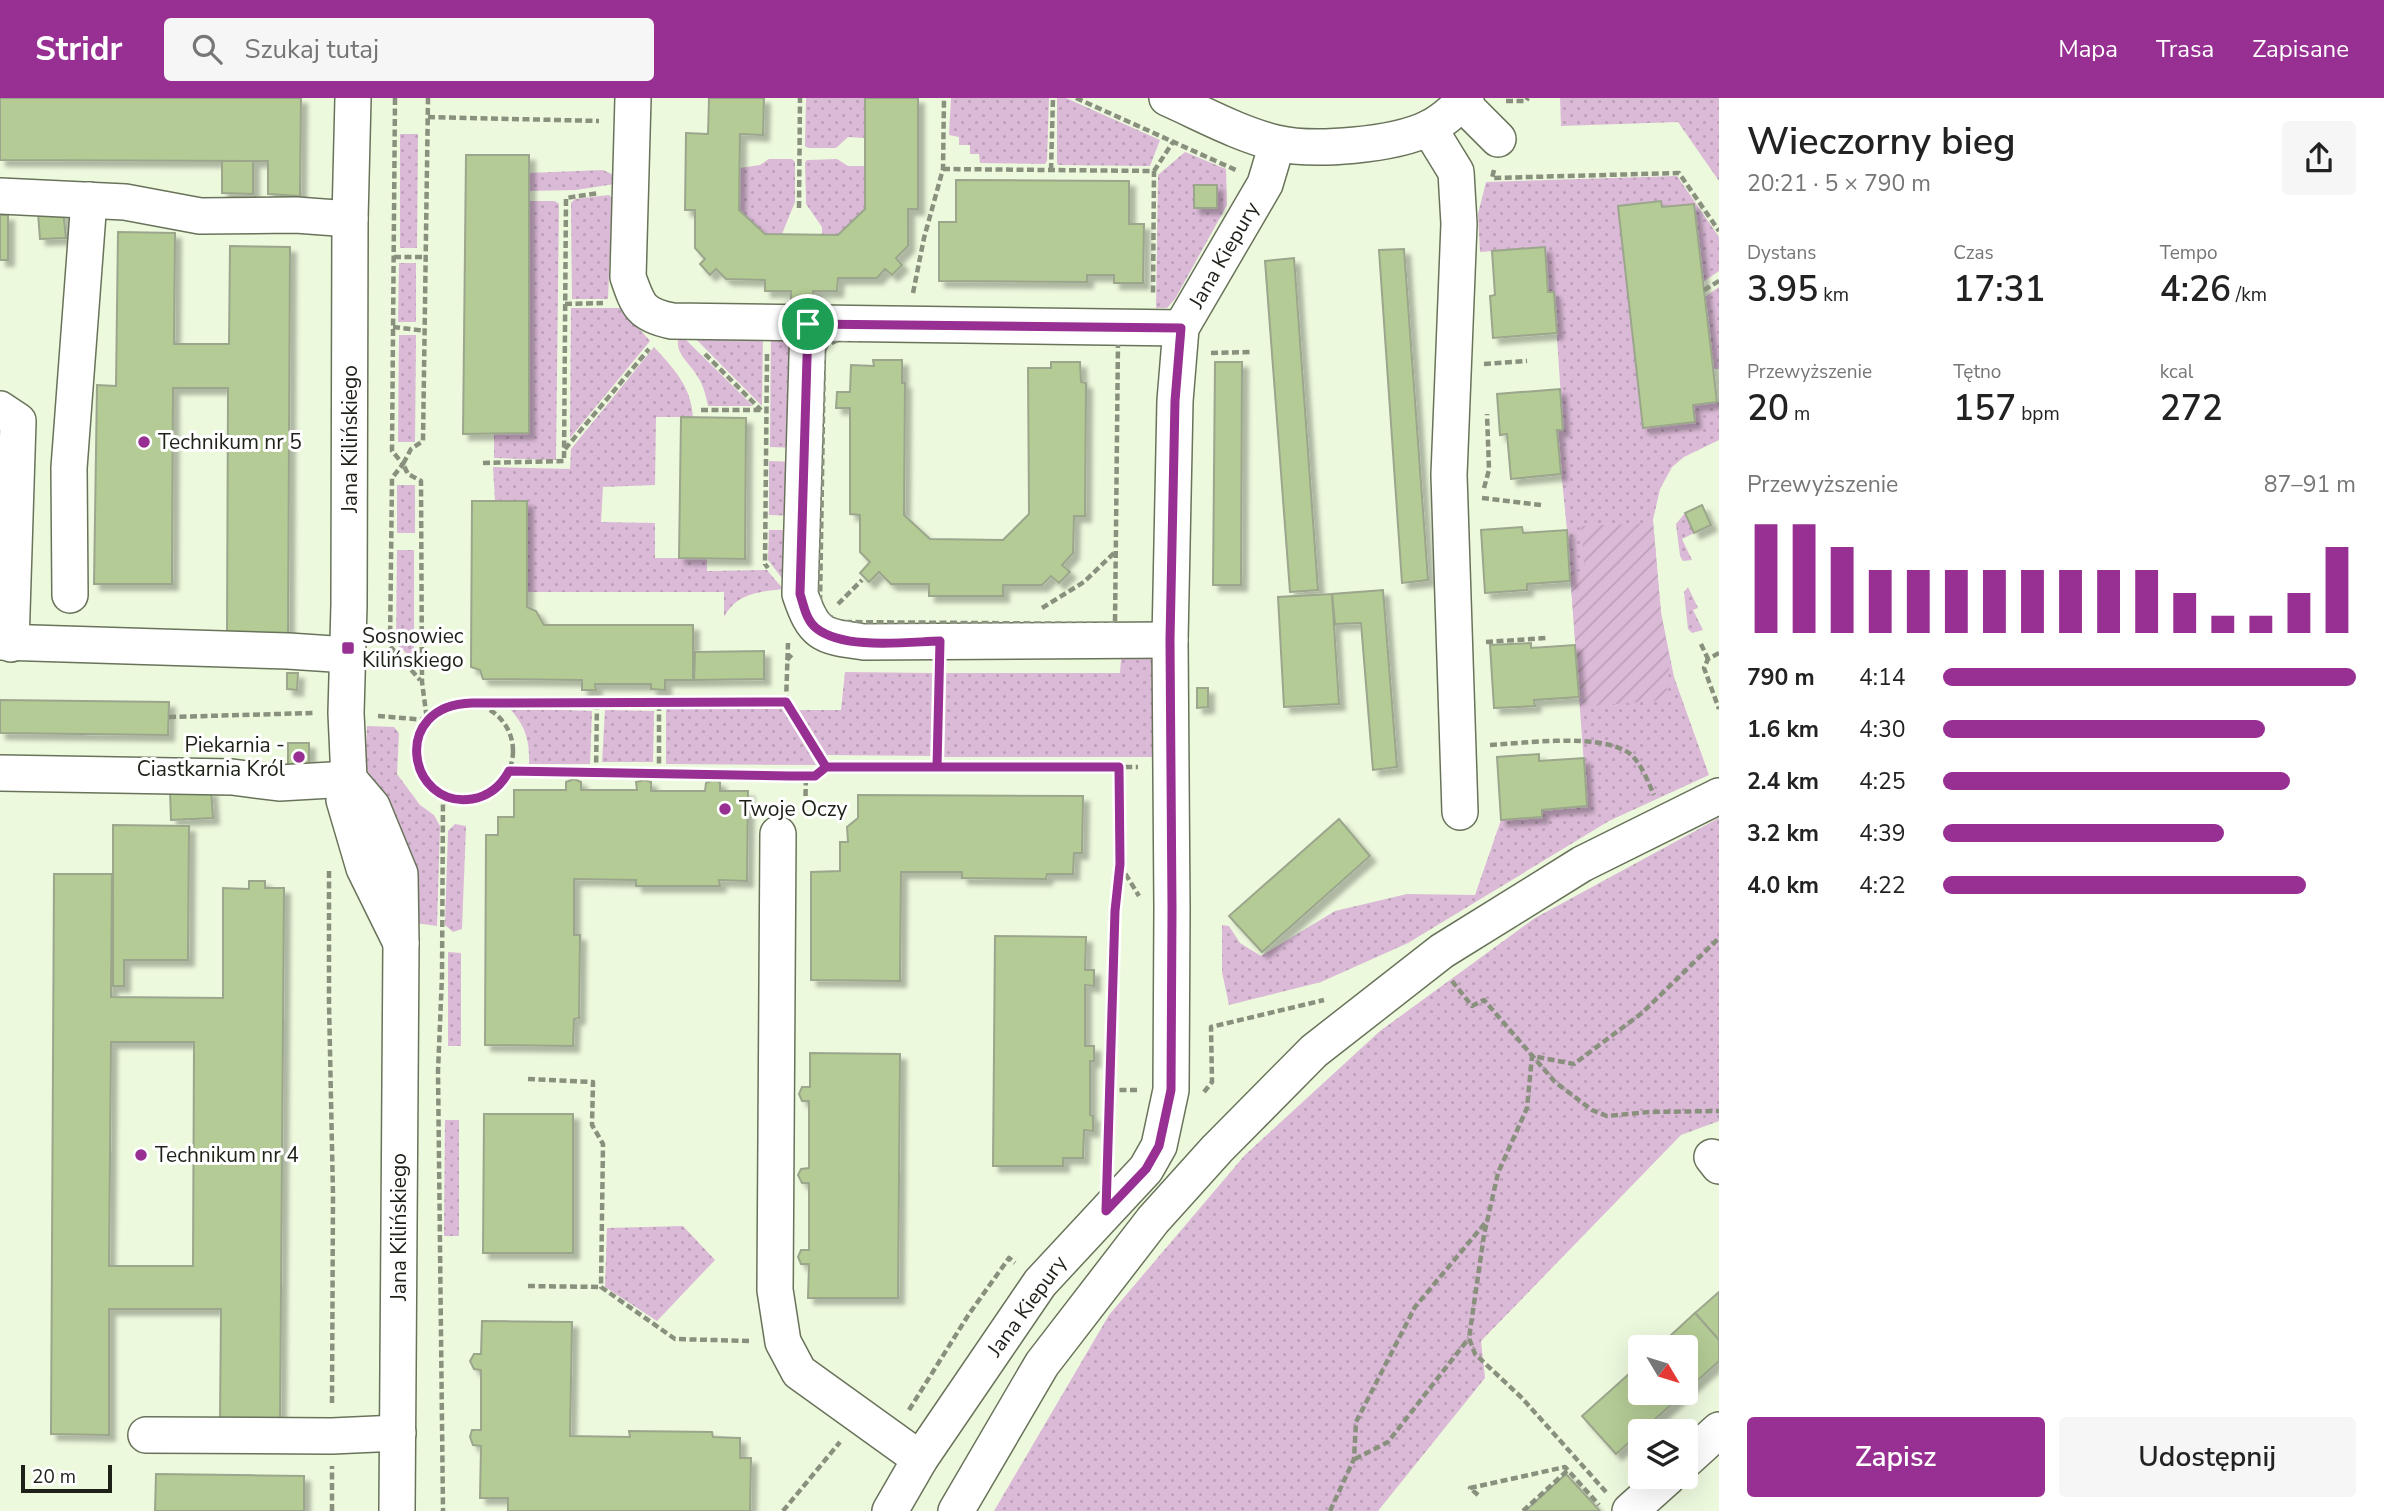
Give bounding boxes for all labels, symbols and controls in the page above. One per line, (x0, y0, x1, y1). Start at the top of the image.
search box (164, 18, 654, 81)
text: Stridr (35, 27, 122, 72)
icon: search (188, 30, 226, 68)
text: Szukaj tutaj (244, 32, 379, 67)
text: Mapa (2058, 33, 2118, 65)
text: Trasa (2156, 33, 2214, 65)
text: Zapisane (2252, 33, 2349, 65)
text: Wieczorny bieg (1747, 116, 2016, 167)
button: share (2282, 121, 2356, 195)
text: 20:21 · 5 × 790 m (1747, 168, 1931, 199)
street label: Jana Kiepury (1182, 197, 1266, 314)
text: Dystans (1747, 240, 1816, 266)
text: Czas (1953, 240, 1994, 266)
text: Tempo (2160, 240, 2218, 266)
text: 3.95 (1747, 266, 1818, 313)
text: 17:31 (1953, 266, 2046, 313)
text: 4:26 (2160, 266, 2231, 313)
text: km (1818, 282, 1849, 308)
text: /km (2231, 282, 2267, 308)
pin (778, 294, 838, 354)
icon: arrive (789, 305, 827, 343)
text: Przewyższenie (1747, 359, 1872, 385)
text: Tętno (1953, 359, 2001, 385)
text: kcal (2160, 359, 2193, 385)
street label: Jana Kilińskiego (336, 365, 364, 514)
text: 20 (1747, 385, 1789, 432)
text: 157 (1953, 385, 2016, 432)
text: 272 (2160, 385, 2223, 432)
text: m (1789, 401, 1810, 427)
text: bpm (2016, 401, 2060, 427)
place label: Technikum nr 5 (158, 428, 302, 456)
marker: Technikum nr 5 (136, 434, 152, 450)
text: Przewyższenie (1747, 469, 1898, 500)
text: 87–91 m (2264, 469, 2356, 500)
place label: Sosnowiec Kilińskiego (362, 622, 464, 674)
marker: Sosnowiec Kilińskiego (340, 640, 356, 656)
text: 790 m (1747, 662, 1815, 693)
text: 4:14 (1859, 662, 1906, 693)
text: 1.6 km (1747, 714, 1819, 745)
text: 4:30 (1859, 714, 1906, 745)
place label: Piekarnia - Ciastkarnia Król (137, 731, 286, 783)
marker: Piekarnia - Ciastkarnia Król (291, 749, 307, 765)
text: 2.4 km (1747, 766, 1819, 797)
text: 4:25 (1859, 766, 1906, 797)
place label: Twoje Oczy (739, 795, 847, 823)
marker: Twoje Oczy (717, 801, 733, 817)
text: 3.2 km (1747, 818, 1819, 849)
text: 4:39 (1859, 818, 1906, 849)
text: 4.0 km (1747, 870, 1819, 901)
text: 4:22 (1859, 870, 1906, 901)
place label: Technikum nr 4 (155, 1141, 299, 1169)
marker: Technikum nr 4 (133, 1147, 149, 1163)
street label: Jana Kilińskiego (385, 1153, 413, 1302)
street label: Jana Kiepury (980, 1250, 1073, 1363)
north arrow (1628, 1335, 1698, 1405)
map controls (1628, 1335, 1698, 1489)
button: Zapisz (1747, 1417, 2045, 1497)
button: Udostępnij (2059, 1417, 2356, 1497)
button: layers (1628, 1419, 1698, 1489)
scale bar (21, 1462, 112, 1494)
text: 20 m (32, 1464, 76, 1490)

